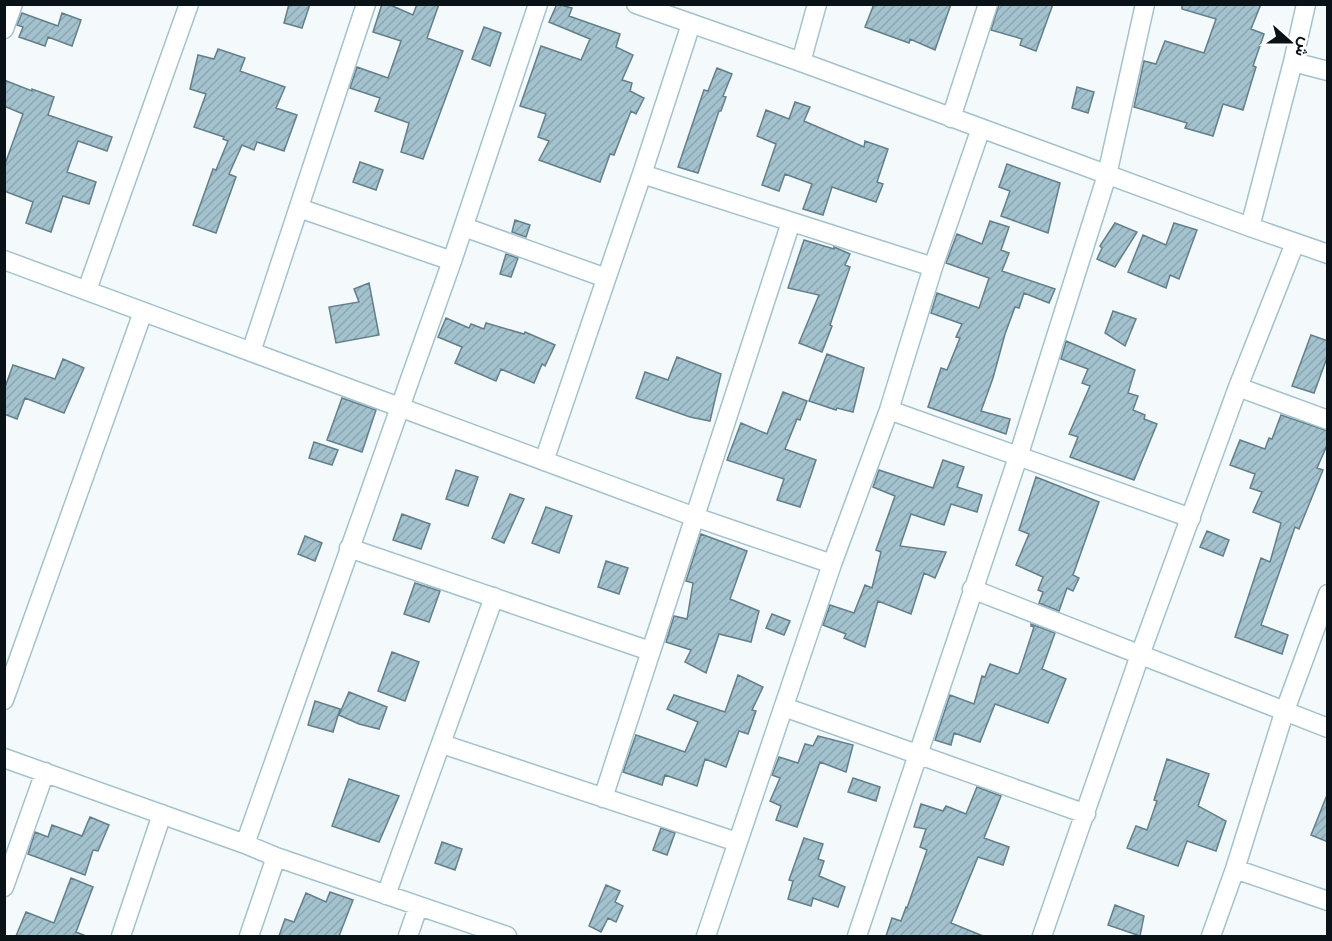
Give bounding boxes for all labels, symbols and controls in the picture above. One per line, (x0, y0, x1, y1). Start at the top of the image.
north arrow (1260, 12, 1320, 72)
text: ش (1289, 34, 1319, 61)

